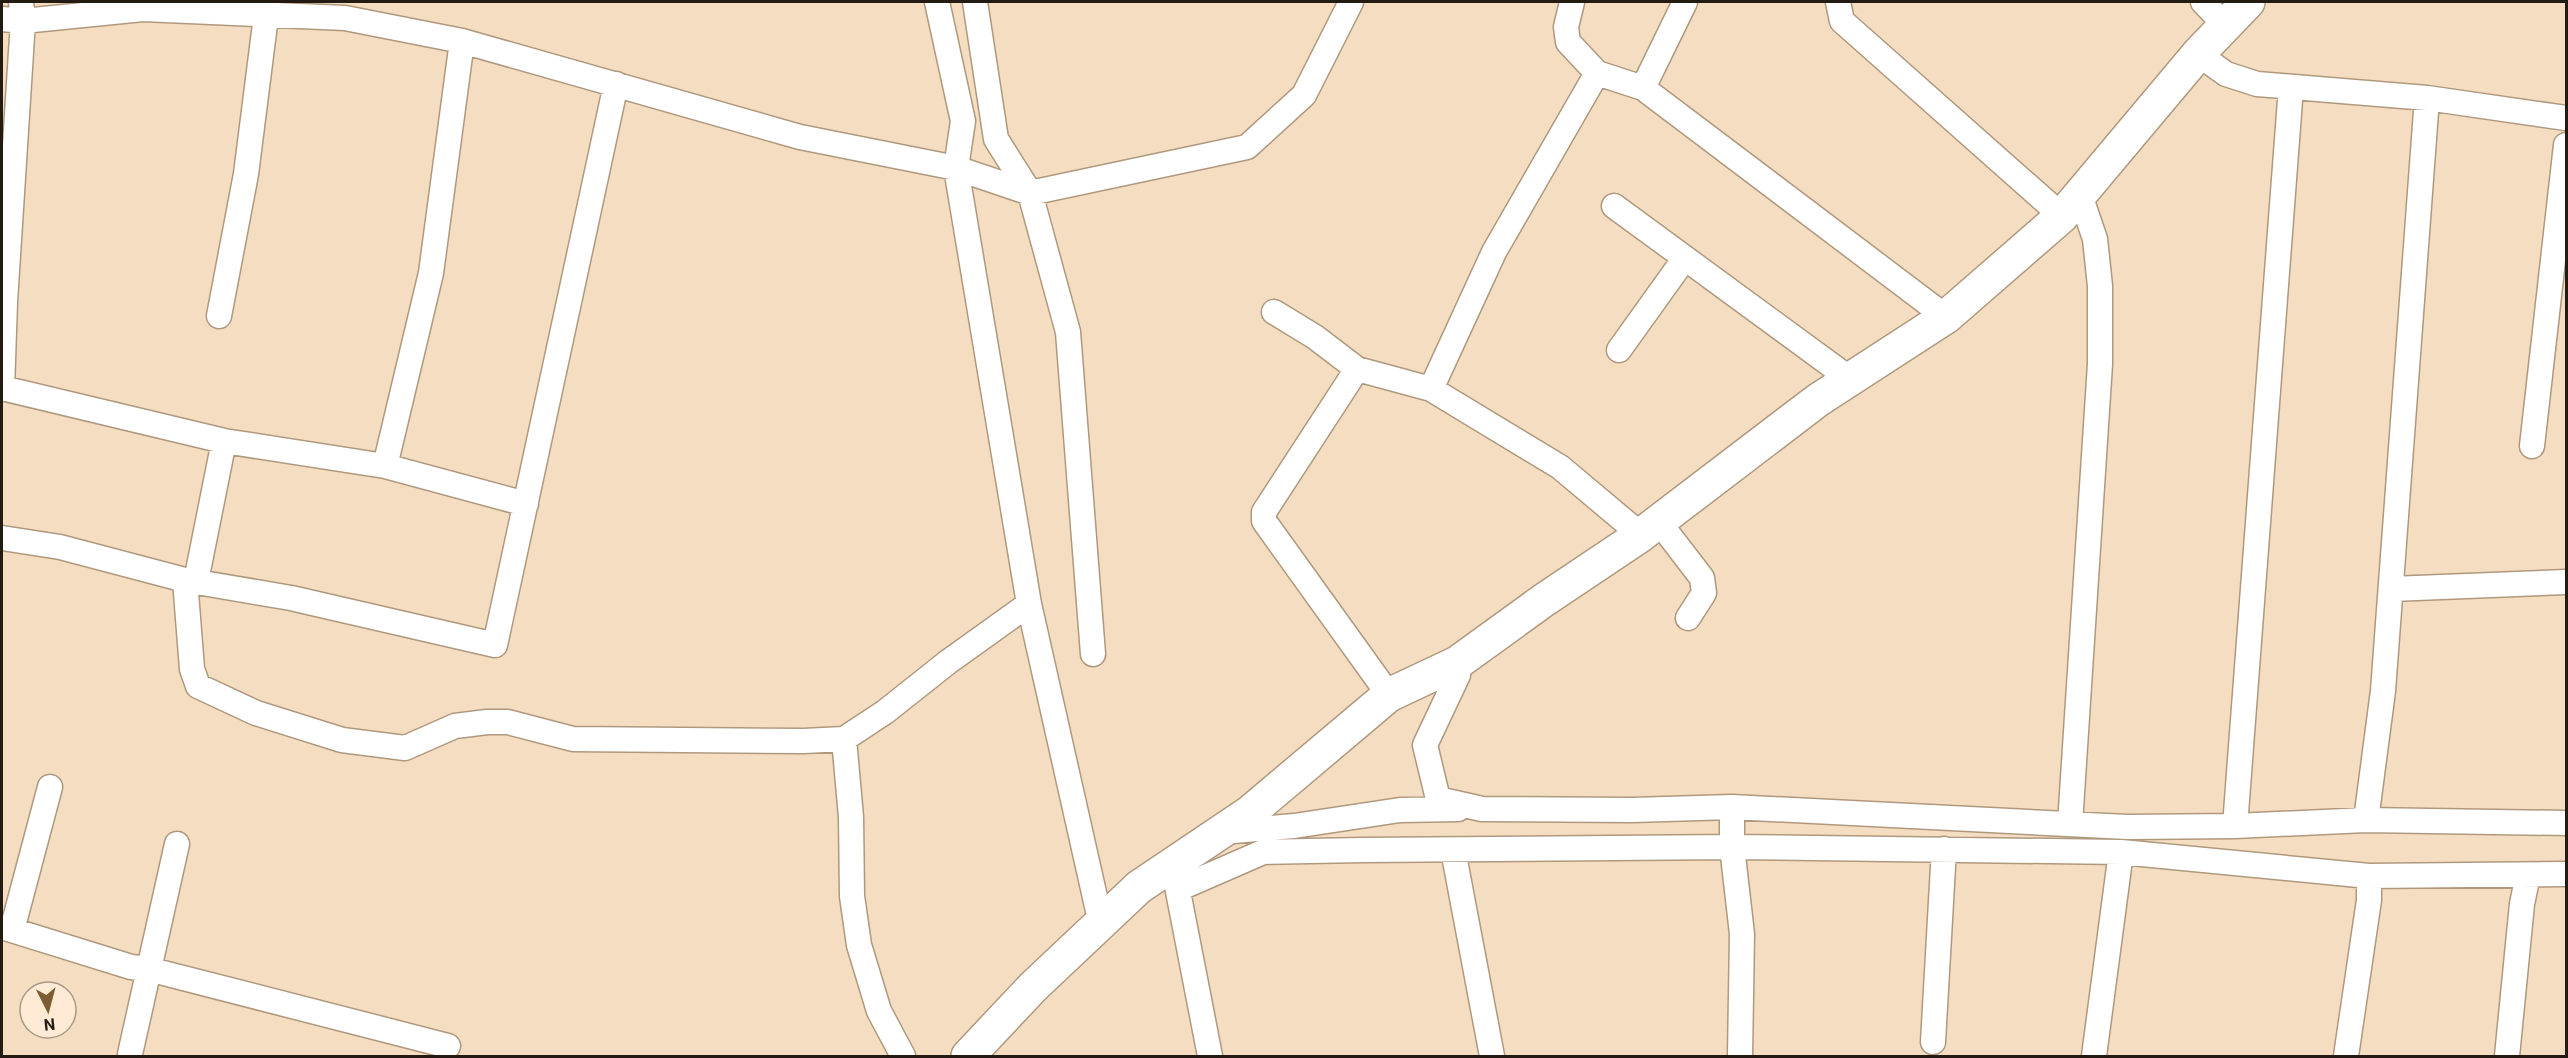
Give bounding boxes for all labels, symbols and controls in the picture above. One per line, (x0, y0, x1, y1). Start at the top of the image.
north arrow (18, 980, 78, 1040)
text: N (43, 1014, 56, 1034)

